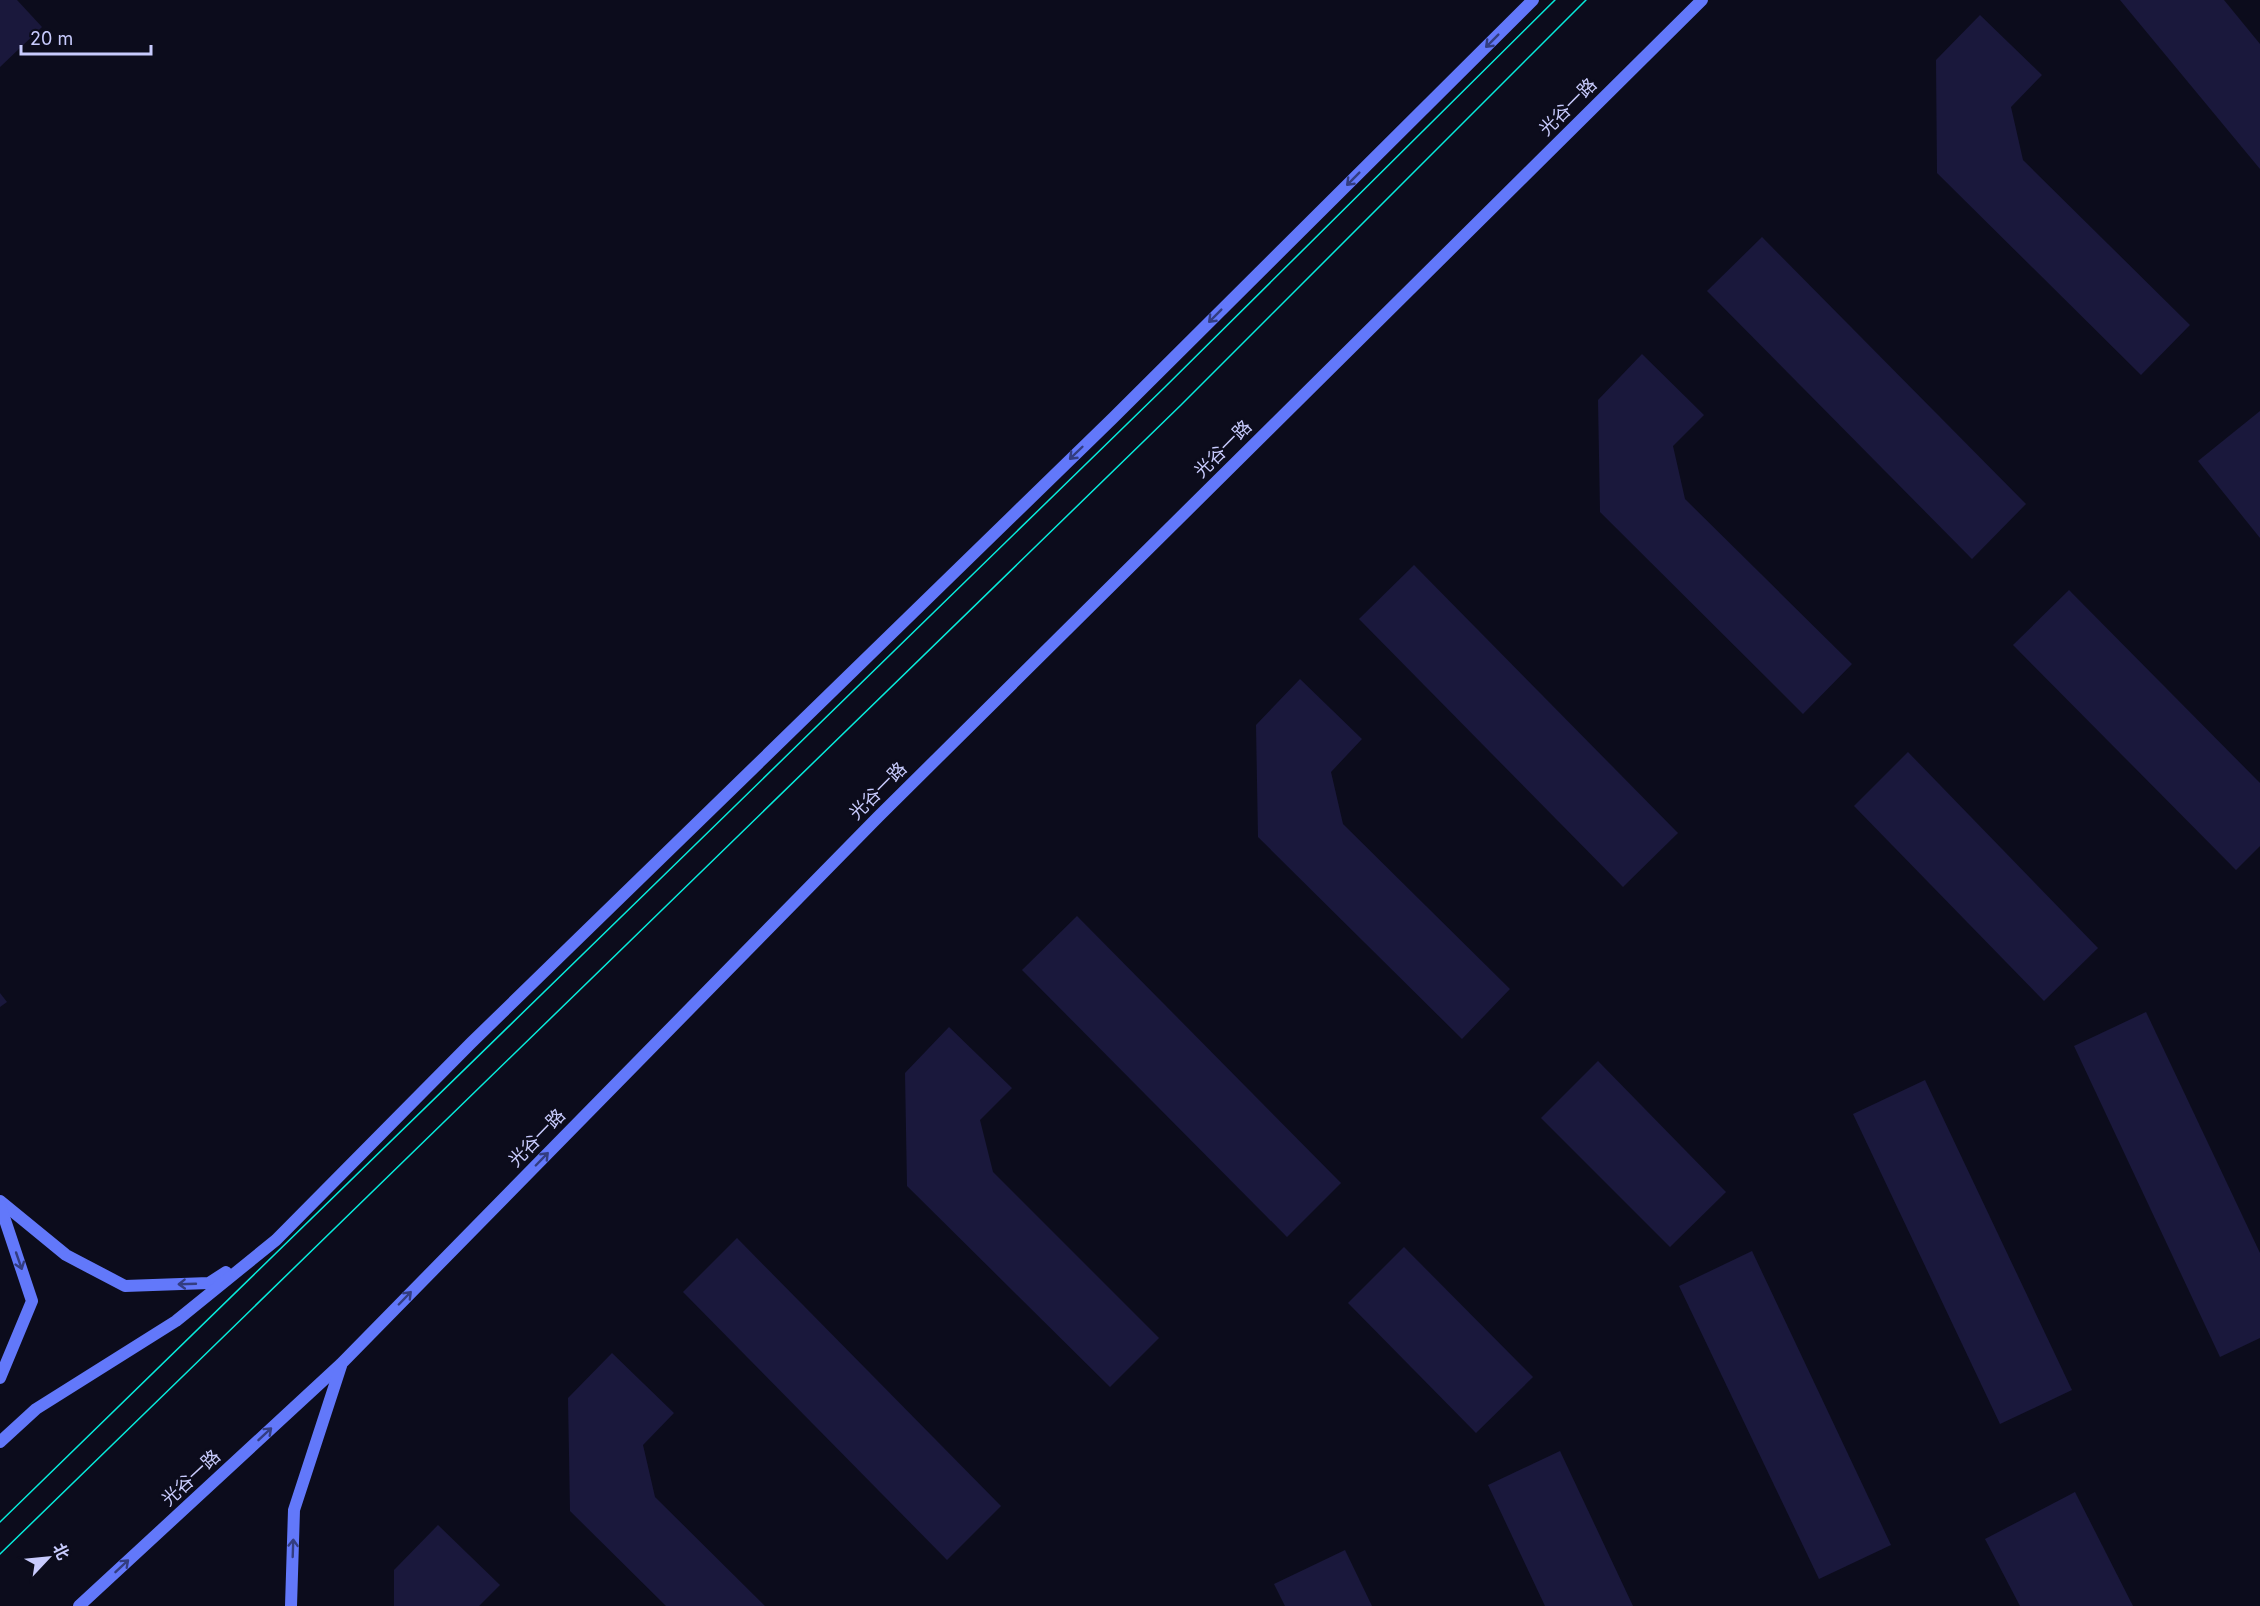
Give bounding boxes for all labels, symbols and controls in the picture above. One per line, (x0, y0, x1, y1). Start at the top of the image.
scale bar (21, 18, 152, 56)
text: 20 m (30, 28, 73, 49)
one-way arrow (1484, 34, 1499, 49)
street label: 光谷一路 (1535, 74, 1601, 140)
one-way arrow (1346, 171, 1361, 186)
one-way arrow (1208, 309, 1223, 323)
street label: 光谷一路 (1190, 416, 1256, 482)
one-way arrow (1069, 446, 1084, 460)
street label: 光谷一路 (845, 758, 911, 824)
street label: 光谷一路 (504, 1104, 569, 1171)
one-way arrow (534, 1152, 549, 1167)
one-way arrow (14, 1251, 25, 1270)
one-way arrow (178, 1278, 198, 1289)
one-way arrow (398, 1291, 413, 1306)
one-way arrow (257, 1427, 272, 1441)
street label: 光谷一路 (157, 1445, 224, 1510)
north arrow (18, 1528, 78, 1588)
one-way arrow (287, 1538, 298, 1558)
text: 北 (49, 1540, 74, 1563)
one-way arrow (114, 1559, 129, 1573)

